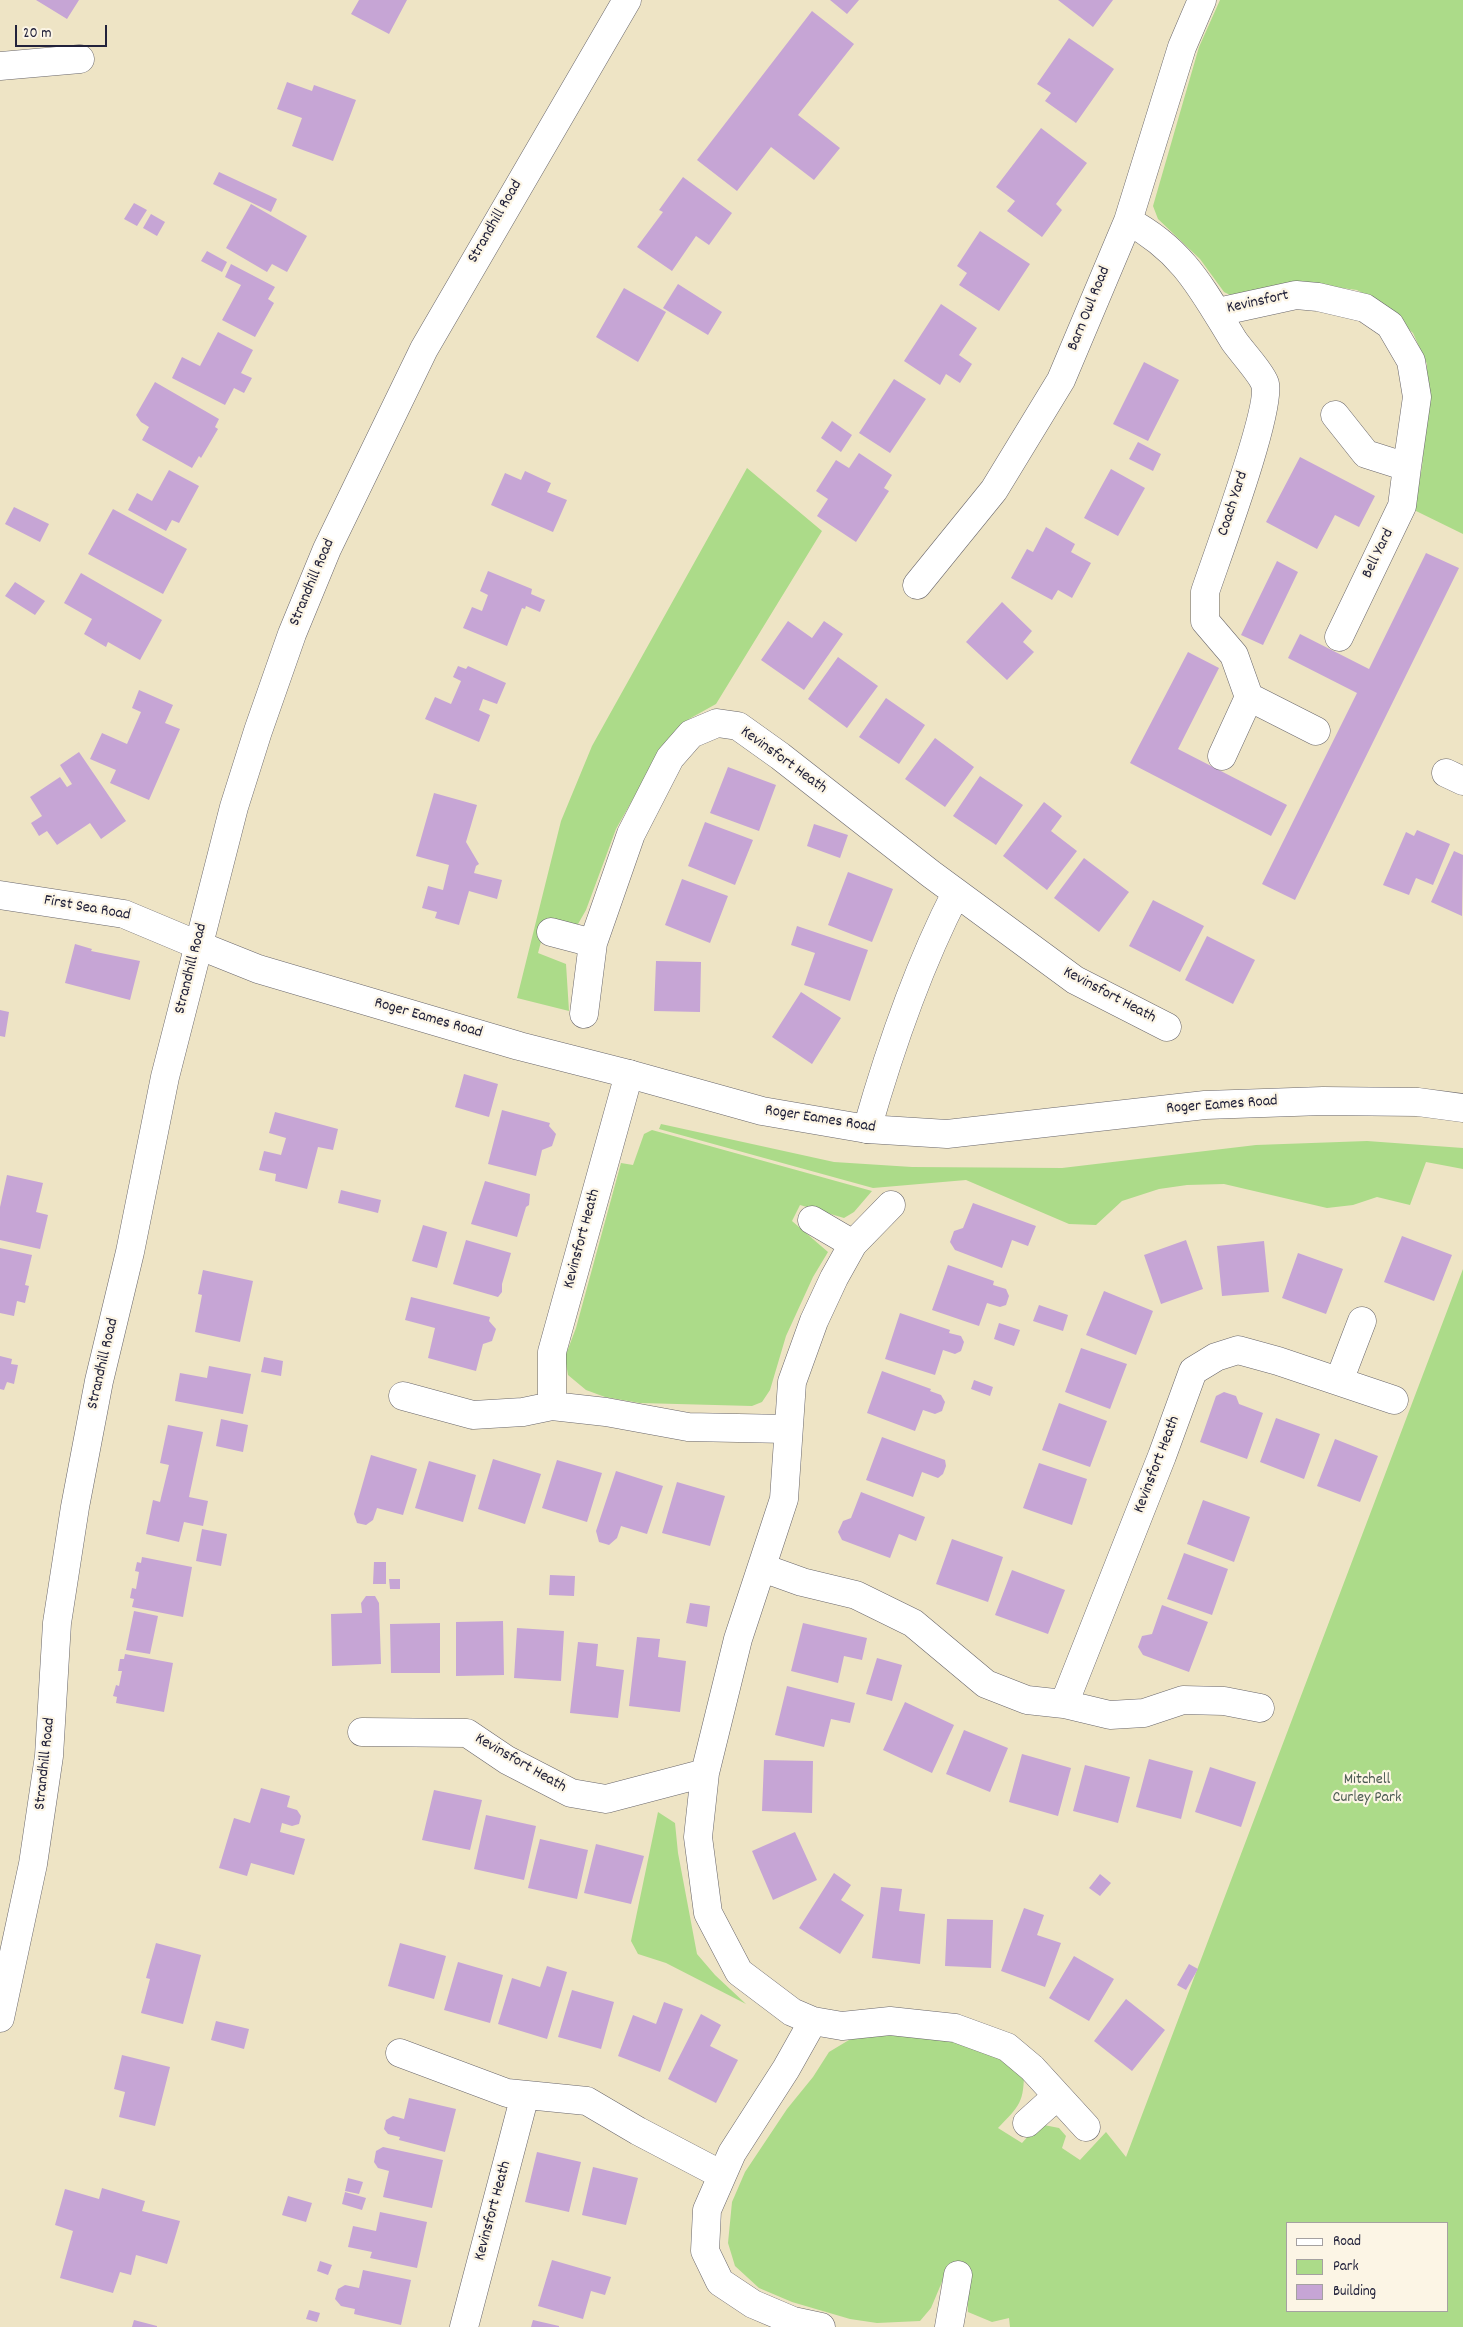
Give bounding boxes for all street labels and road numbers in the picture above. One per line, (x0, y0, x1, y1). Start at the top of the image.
street label: Strandhill Road (464, 177, 528, 267)
street label: Barn Owl Road (1064, 264, 1116, 354)
street label: Kevinsfort (1225, 287, 1291, 319)
street label: Coach Yard (1215, 469, 1253, 539)
street label: Bell Yard (1359, 526, 1399, 582)
street label: Strandhill Road (286, 537, 340, 629)
street label: Kevinsfort Heath (736, 723, 830, 799)
street label: First Sea Road (42, 892, 132, 926)
street label: Strandhill Road (171, 922, 213, 1016)
street label: Kevinsfort Heath (1059, 963, 1159, 1029)
street label: Roger Eames Road (372, 994, 484, 1044)
street label: Roger Eames Road (1166, 1093, 1278, 1119)
street label: Roger Eames Road (763, 1102, 877, 1138)
street label: Kevinsfort Heath (560, 1187, 606, 1291)
street label: Strandhill Road (84, 1317, 124, 1411)
street label: Kevinsfort Heath (1131, 1414, 1185, 1516)
street label: Strandhill Road (32, 1717, 60, 1811)
street label: Kevinsfort Heath (471, 1730, 569, 1798)
street label: Kevinsfort Heath (471, 2159, 517, 2263)

